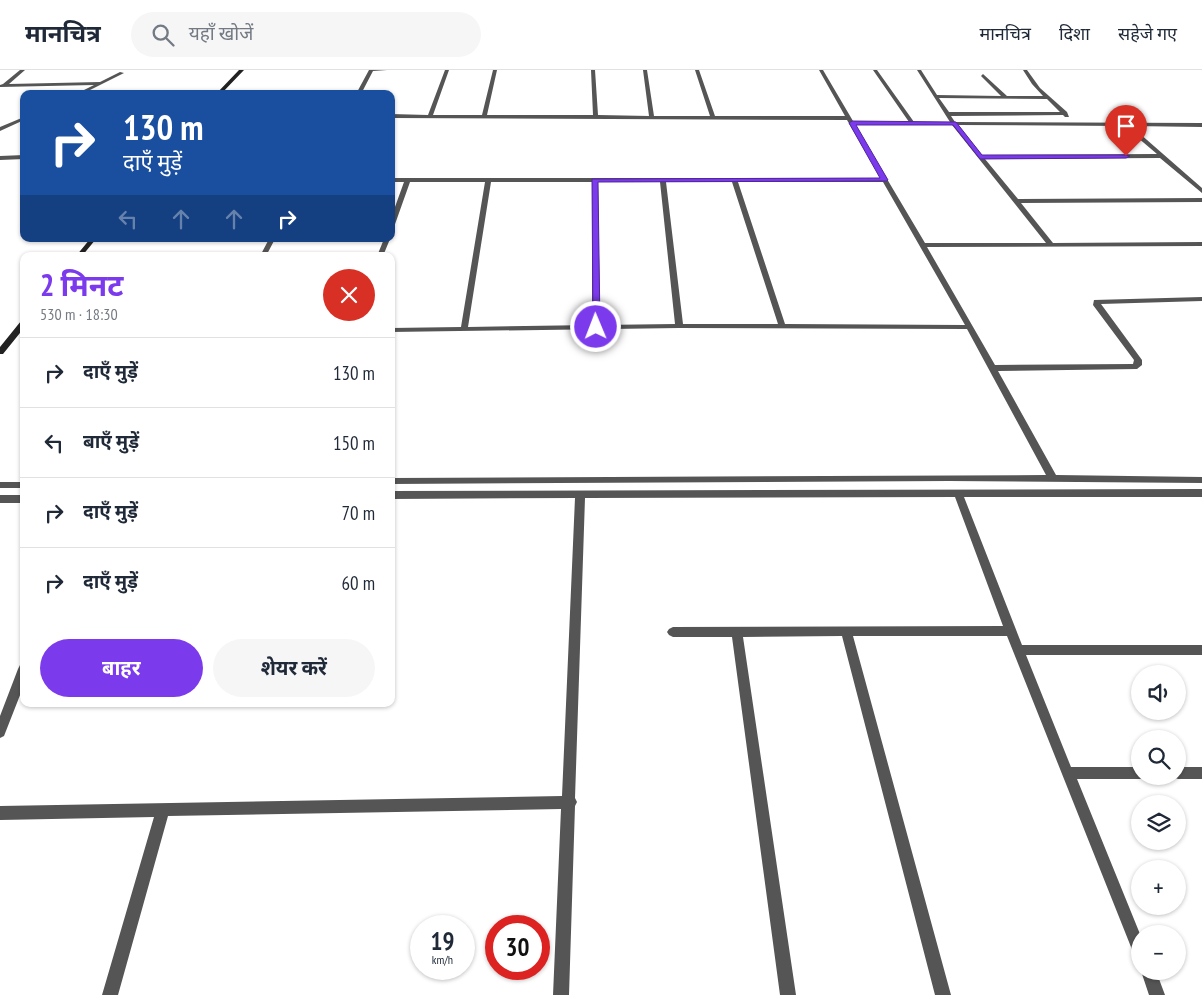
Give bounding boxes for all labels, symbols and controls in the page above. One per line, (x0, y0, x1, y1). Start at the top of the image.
search box (131, 12, 481, 57)
text: मानचित्र (25, 18, 101, 49)
icon: search (149, 21, 177, 49)
text: यहाँ खोजें (189, 21, 253, 45)
text: मानचित्र (979, 22, 1031, 45)
text: दिशा (1059, 22, 1090, 45)
text: सहेजे गए (1118, 22, 1177, 45)
text: 130 m (123, 104, 204, 150)
pin (1105, 105, 1147, 156)
icon: right (40, 110, 105, 175)
icon: arrive (1112, 112, 1140, 140)
text: दाएँ मुड़ें (123, 148, 182, 176)
icon: left (114, 205, 142, 233)
icon: ahead (167, 205, 195, 233)
icon: ahead (220, 205, 248, 233)
icon: right (273, 205, 301, 233)
text: 2 मिनट (40, 265, 123, 304)
button: close (323, 269, 375, 321)
position arrow (569, 300, 621, 352)
text: 530 m · 18:30 (40, 304, 118, 324)
icon: right (40, 359, 68, 387)
text: दाएँ मुड़ें (83, 359, 138, 383)
text: 130 m (333, 361, 375, 385)
icon: left (40, 429, 68, 457)
text: बाएँ मुड़ें (83, 429, 139, 453)
text: 150 m (333, 431, 375, 455)
icon: right (40, 499, 68, 527)
text: दाएँ मुड़ें (83, 499, 138, 523)
text: 70 m (342, 501, 375, 525)
icon: right (40, 569, 68, 597)
text: दाएँ मुड़ें (83, 569, 138, 593)
text: 60 m (342, 571, 375, 595)
button: बाहर (40, 639, 203, 697)
button: शेयर करें (213, 639, 375, 697)
map controls (1131, 665, 1186, 980)
button: sound (1131, 665, 1186, 720)
button: search (1131, 730, 1186, 785)
button: layers (1131, 795, 1186, 850)
button: + (1131, 860, 1186, 915)
speed limit sign: 30 (485, 915, 550, 980)
text: 19 (431, 925, 454, 957)
button: − (1131, 925, 1186, 980)
text: km/h (432, 952, 453, 967)

